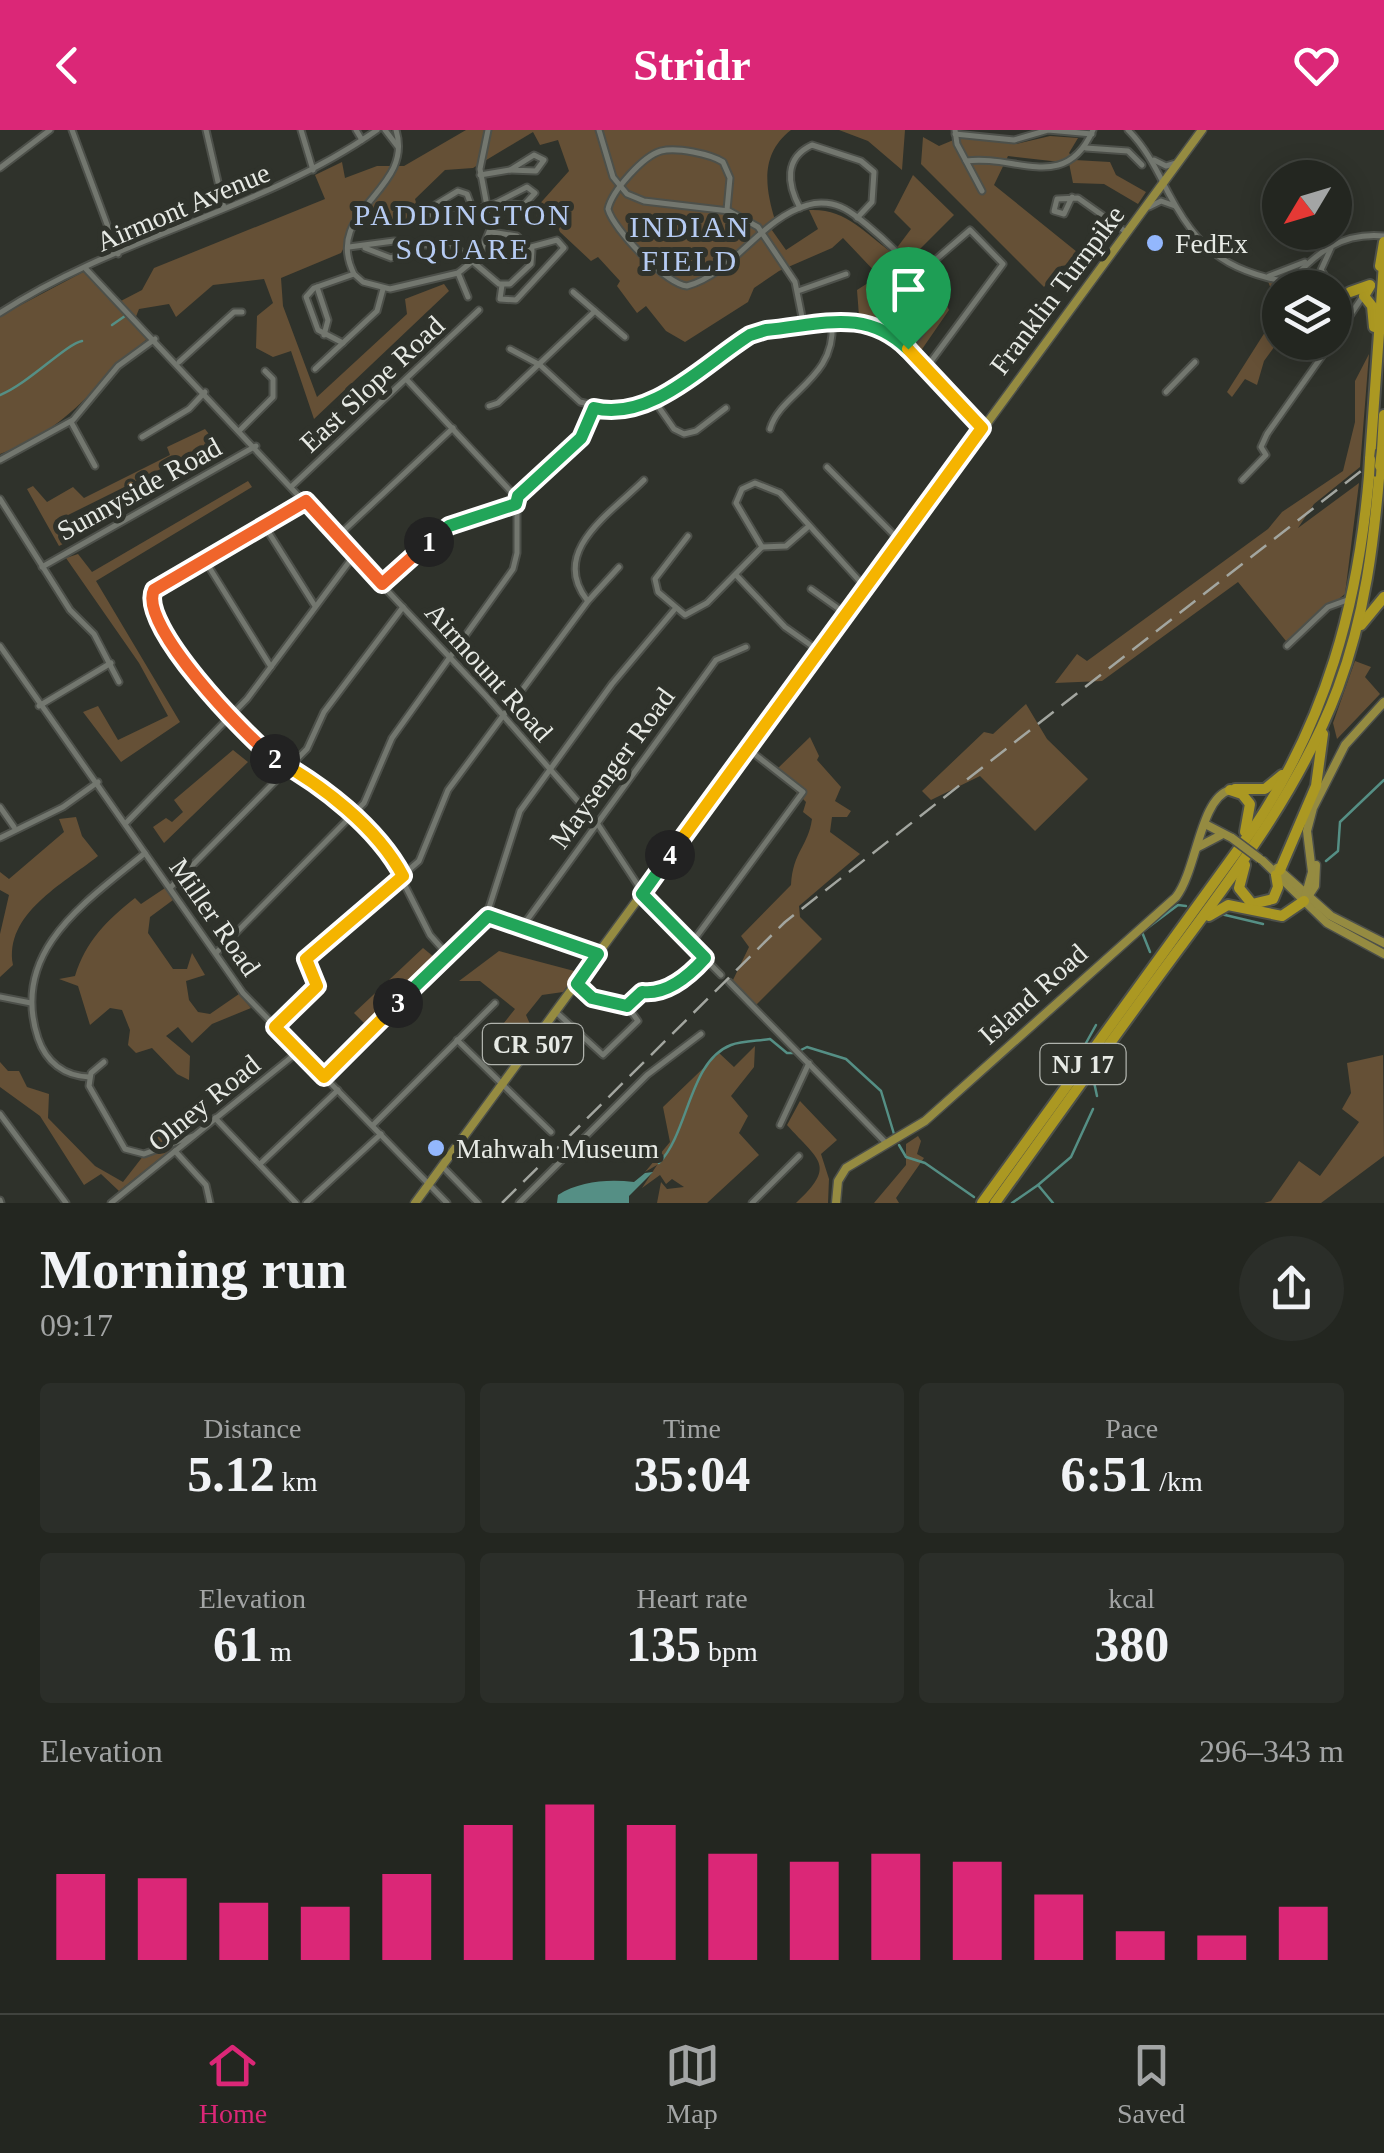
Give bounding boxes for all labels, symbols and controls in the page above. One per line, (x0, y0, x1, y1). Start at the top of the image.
icon: back (40, 38, 95, 93)
icon: heart (1289, 38, 1344, 93)
text: Stridr (633, 40, 751, 90)
street label: Airmont Avenue (92, 157, 274, 257)
north arrow (1262, 160, 1352, 250)
map controls (1262, 160, 1352, 360)
district label: PADDINGTON SQUARE (354, 198, 572, 265)
street label: Franklin Turnpike (984, 200, 1130, 380)
district label: INDIAN FIELD (629, 210, 751, 277)
place label: FedEx (1175, 228, 1248, 259)
marker: FedEx (1144, 232, 1166, 254)
pin (866, 247, 951, 350)
icon: arrive (881, 262, 936, 317)
button: layers (1262, 270, 1352, 360)
street label: East Slope Road (294, 310, 450, 458)
street label: Sunnyside Road (52, 431, 226, 547)
pin: 1 (404, 517, 454, 567)
text: 1 (422, 526, 436, 557)
street label: Airmount Road (419, 597, 559, 747)
street label: Maysenger Road (543, 682, 681, 854)
pin: 2 (250, 734, 300, 784)
text: 2 (268, 743, 282, 774)
pin: 4 (645, 830, 695, 880)
text: 4 (663, 839, 677, 870)
street label: Miller Road (163, 852, 267, 982)
street label: Island Road (973, 937, 1093, 1051)
pin: 3 (373, 978, 423, 1028)
text: 3 (391, 987, 405, 1018)
road number: CR 507 (483, 1024, 583, 1064)
road number: NJ 17 (1040, 1044, 1126, 1084)
street label: Olney Road (142, 1049, 266, 1157)
place label: Mahwah Museum (456, 1133, 659, 1164)
marker: Mahwah Museum (425, 1137, 447, 1159)
button: share (1239, 1236, 1344, 1341)
text: Morning run (40, 1239, 347, 1300)
text: 09:17 (40, 1307, 113, 1343)
text: Distance (203, 1413, 301, 1444)
text: Time (663, 1413, 721, 1444)
text: Pace (1105, 1413, 1158, 1444)
text: 5.12 (187, 1446, 275, 1502)
text: 35:04 (634, 1446, 750, 1502)
text: 6:51 (1061, 1446, 1152, 1502)
text: km (275, 1466, 317, 1497)
text: /km (1152, 1466, 1203, 1497)
text: Elevation (199, 1583, 306, 1614)
text: Heart rate (636, 1583, 748, 1614)
text: kcal (1108, 1583, 1155, 1614)
text: 61 (213, 1616, 263, 1672)
text: 135 (626, 1616, 701, 1672)
text: 380 (1094, 1616, 1169, 1672)
text: m (263, 1636, 292, 1667)
text: bpm (701, 1636, 758, 1667)
text: Elevation (40, 1733, 163, 1769)
text: 296–343 m (1199, 1733, 1344, 1769)
tab: Home (199, 2038, 267, 2130)
tab: Map (665, 2038, 720, 2130)
tab: Saved (1117, 2038, 1185, 2130)

